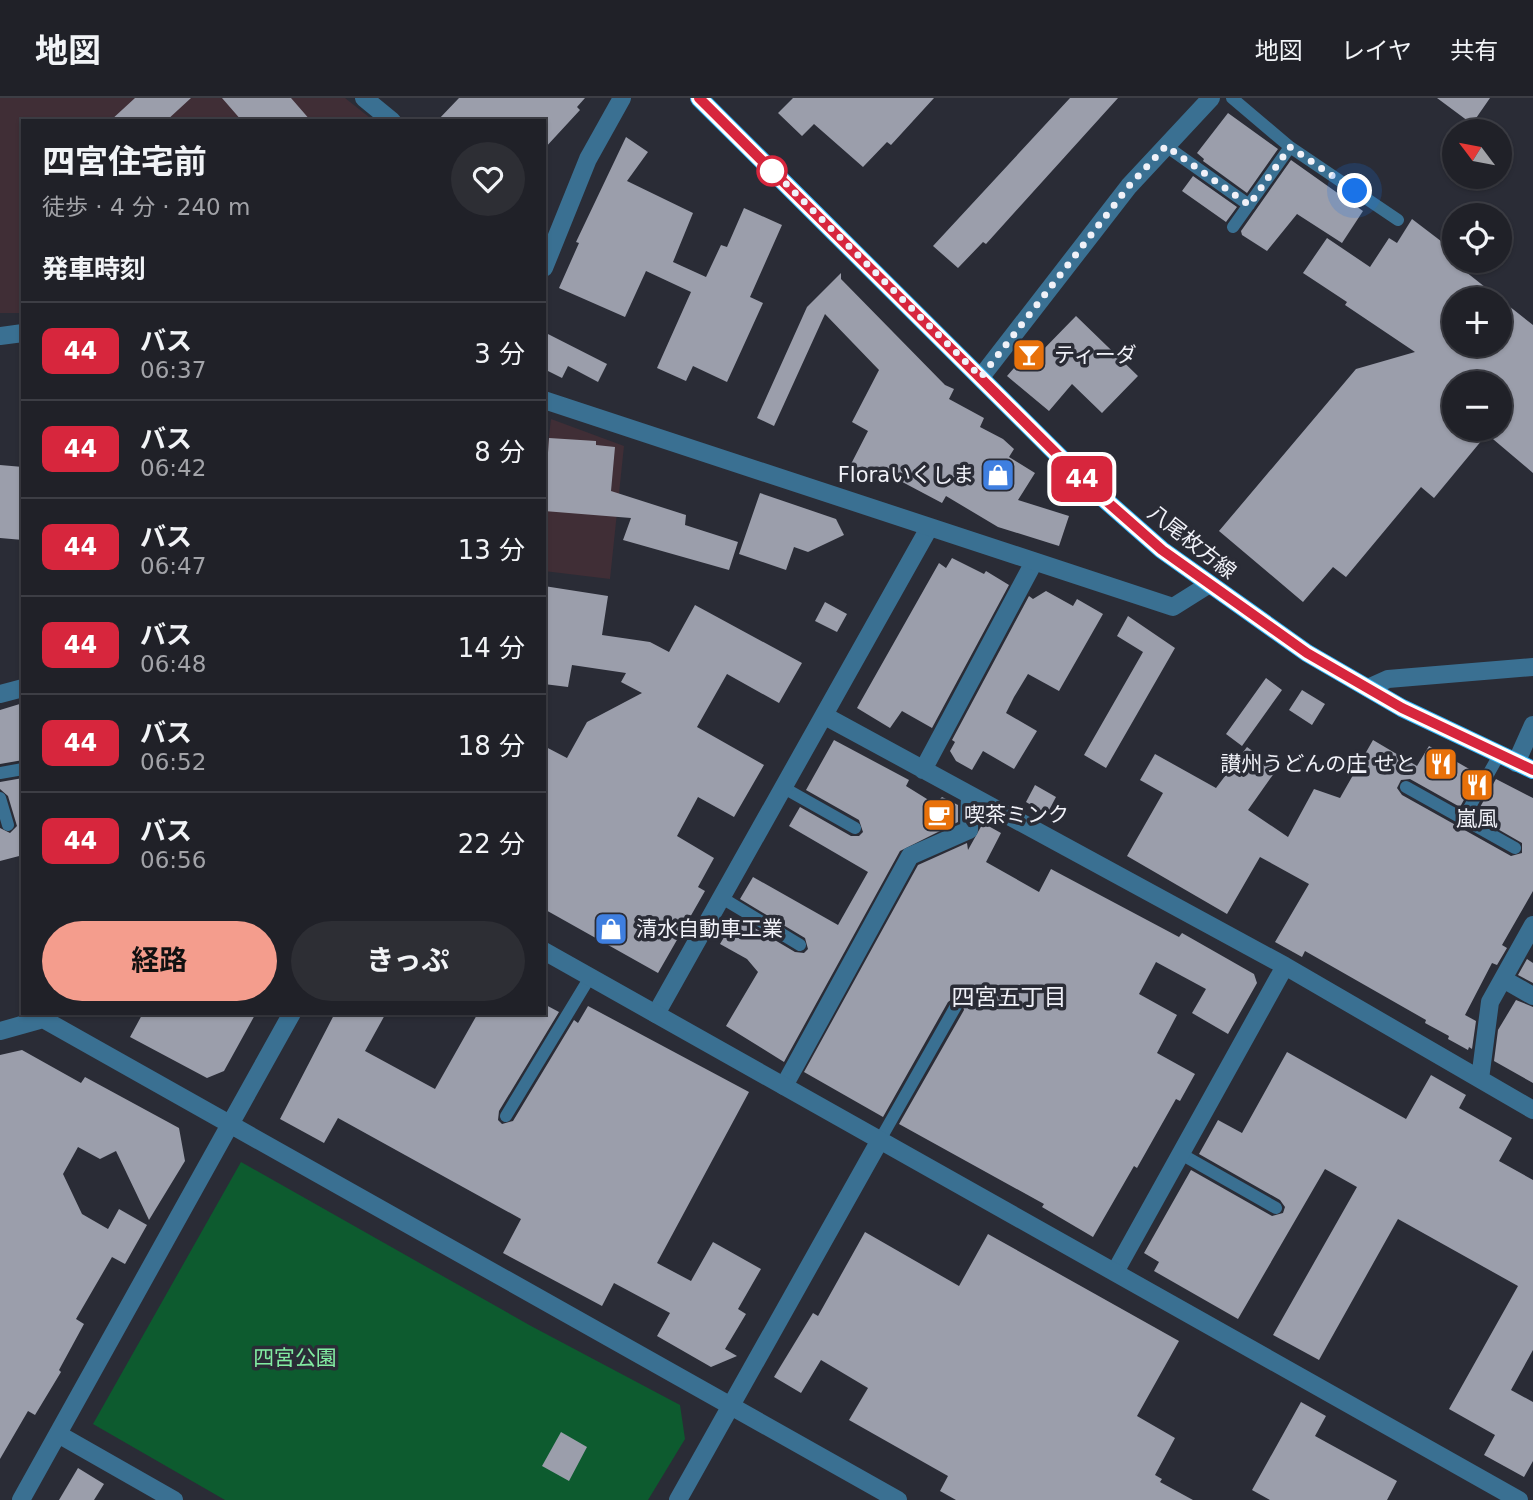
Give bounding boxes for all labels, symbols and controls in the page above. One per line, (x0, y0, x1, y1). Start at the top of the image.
text: 地図 (35, 31, 101, 70)
text: 地図 (1255, 37, 1303, 65)
text: レイヤ (1341, 37, 1412, 65)
text: 共有 (1450, 37, 1498, 65)
north arrow (1442, 119, 1512, 189)
map controls (1442, 119, 1512, 441)
text: 四宮住宅前 (42, 142, 207, 181)
button: heart (451, 142, 525, 216)
unlabelled marker (757, 156, 787, 186)
your location (1337, 173, 1372, 208)
text: 徒歩 · 4 分 · 240 m (42, 194, 250, 220)
button: locate (1442, 203, 1512, 273)
text: 発車時刻 (42, 254, 146, 284)
button: + (1442, 287, 1512, 357)
text: バス (140, 326, 192, 356)
bar icon: ティーダ (1010, 336, 1048, 374)
text: 44 (64, 337, 97, 365)
text: 3 分 (474, 339, 525, 369)
place label: ティーダ (1054, 343, 1137, 367)
text: 06:37 (140, 357, 206, 383)
button: − (1442, 371, 1512, 441)
text: バス (140, 424, 192, 454)
text: 44 (64, 435, 97, 463)
text: 8 分 (474, 437, 525, 467)
text: 06:42 (140, 455, 206, 481)
shop icon: Floraいくしま (979, 456, 1017, 494)
line badge: 44 (1050, 456, 1114, 502)
place label: Floraいくしま (838, 463, 974, 487)
text: 44 (1065, 465, 1099, 493)
street label: 八尾枚方線 (1143, 500, 1241, 584)
text: バス (140, 522, 192, 552)
text: 44 (64, 533, 97, 561)
text: 13 分 (458, 535, 525, 565)
text: 06:47 (140, 553, 206, 579)
text: バス (140, 620, 192, 650)
text: 44 (64, 631, 97, 659)
text: 14 分 (458, 633, 525, 663)
text: 06:48 (140, 651, 206, 677)
text: バス (140, 718, 192, 748)
text: 44 (64, 729, 97, 757)
text: 18 分 (458, 731, 525, 761)
restaurant icon: 讃州うどんの庄 せと (1422, 745, 1460, 783)
text: 06:52 (140, 749, 206, 775)
place label: 讃州うどんの庄 せと (1220, 752, 1416, 776)
restaurant icon: 嵐風 (1458, 766, 1496, 804)
cafe icon: 喫茶ミンク (920, 796, 958, 834)
place label: 喫茶ミンク (964, 803, 1069, 827)
place label: 嵐風 (1456, 807, 1498, 831)
text: バス (140, 816, 192, 846)
text: 44 (64, 827, 97, 855)
text: 22 分 (458, 829, 525, 859)
text: 06:56 (140, 847, 206, 873)
shop icon: 清水自動車工業 (592, 910, 630, 948)
place label: 清水自動車工業 (636, 917, 783, 941)
button: 経路 (42, 921, 277, 1001)
button: きっぷ (291, 921, 525, 1001)
district label: 四宮五丁目 (952, 984, 1067, 1010)
park label: 四宮公園 (253, 1346, 337, 1370)

